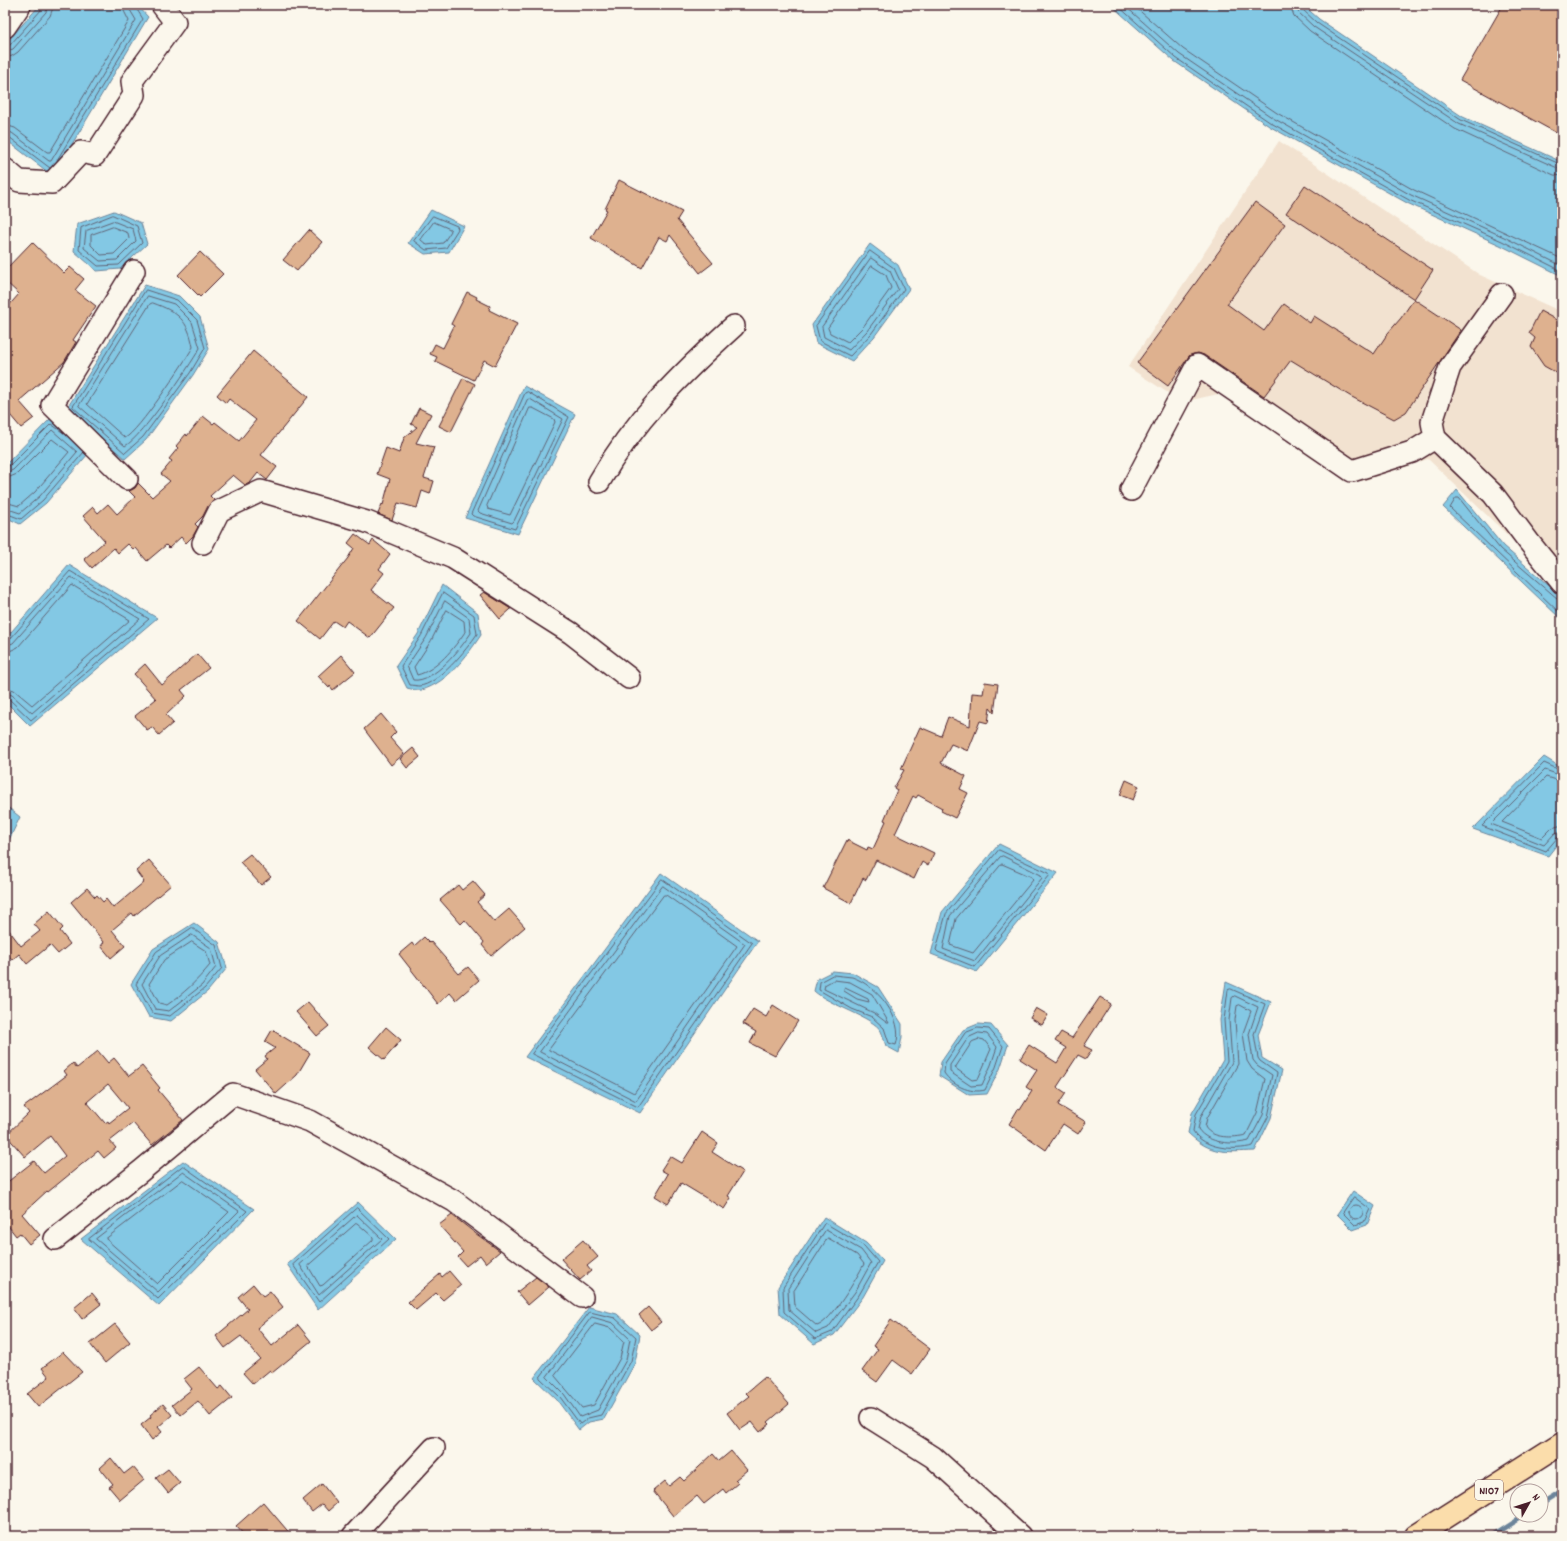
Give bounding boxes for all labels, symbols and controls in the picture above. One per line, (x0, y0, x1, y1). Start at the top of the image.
road number: N107 (1475, 1480, 1503, 1500)
north arrow (1509, 1483, 1549, 1523)
text: N (1527, 1491, 1543, 1506)

